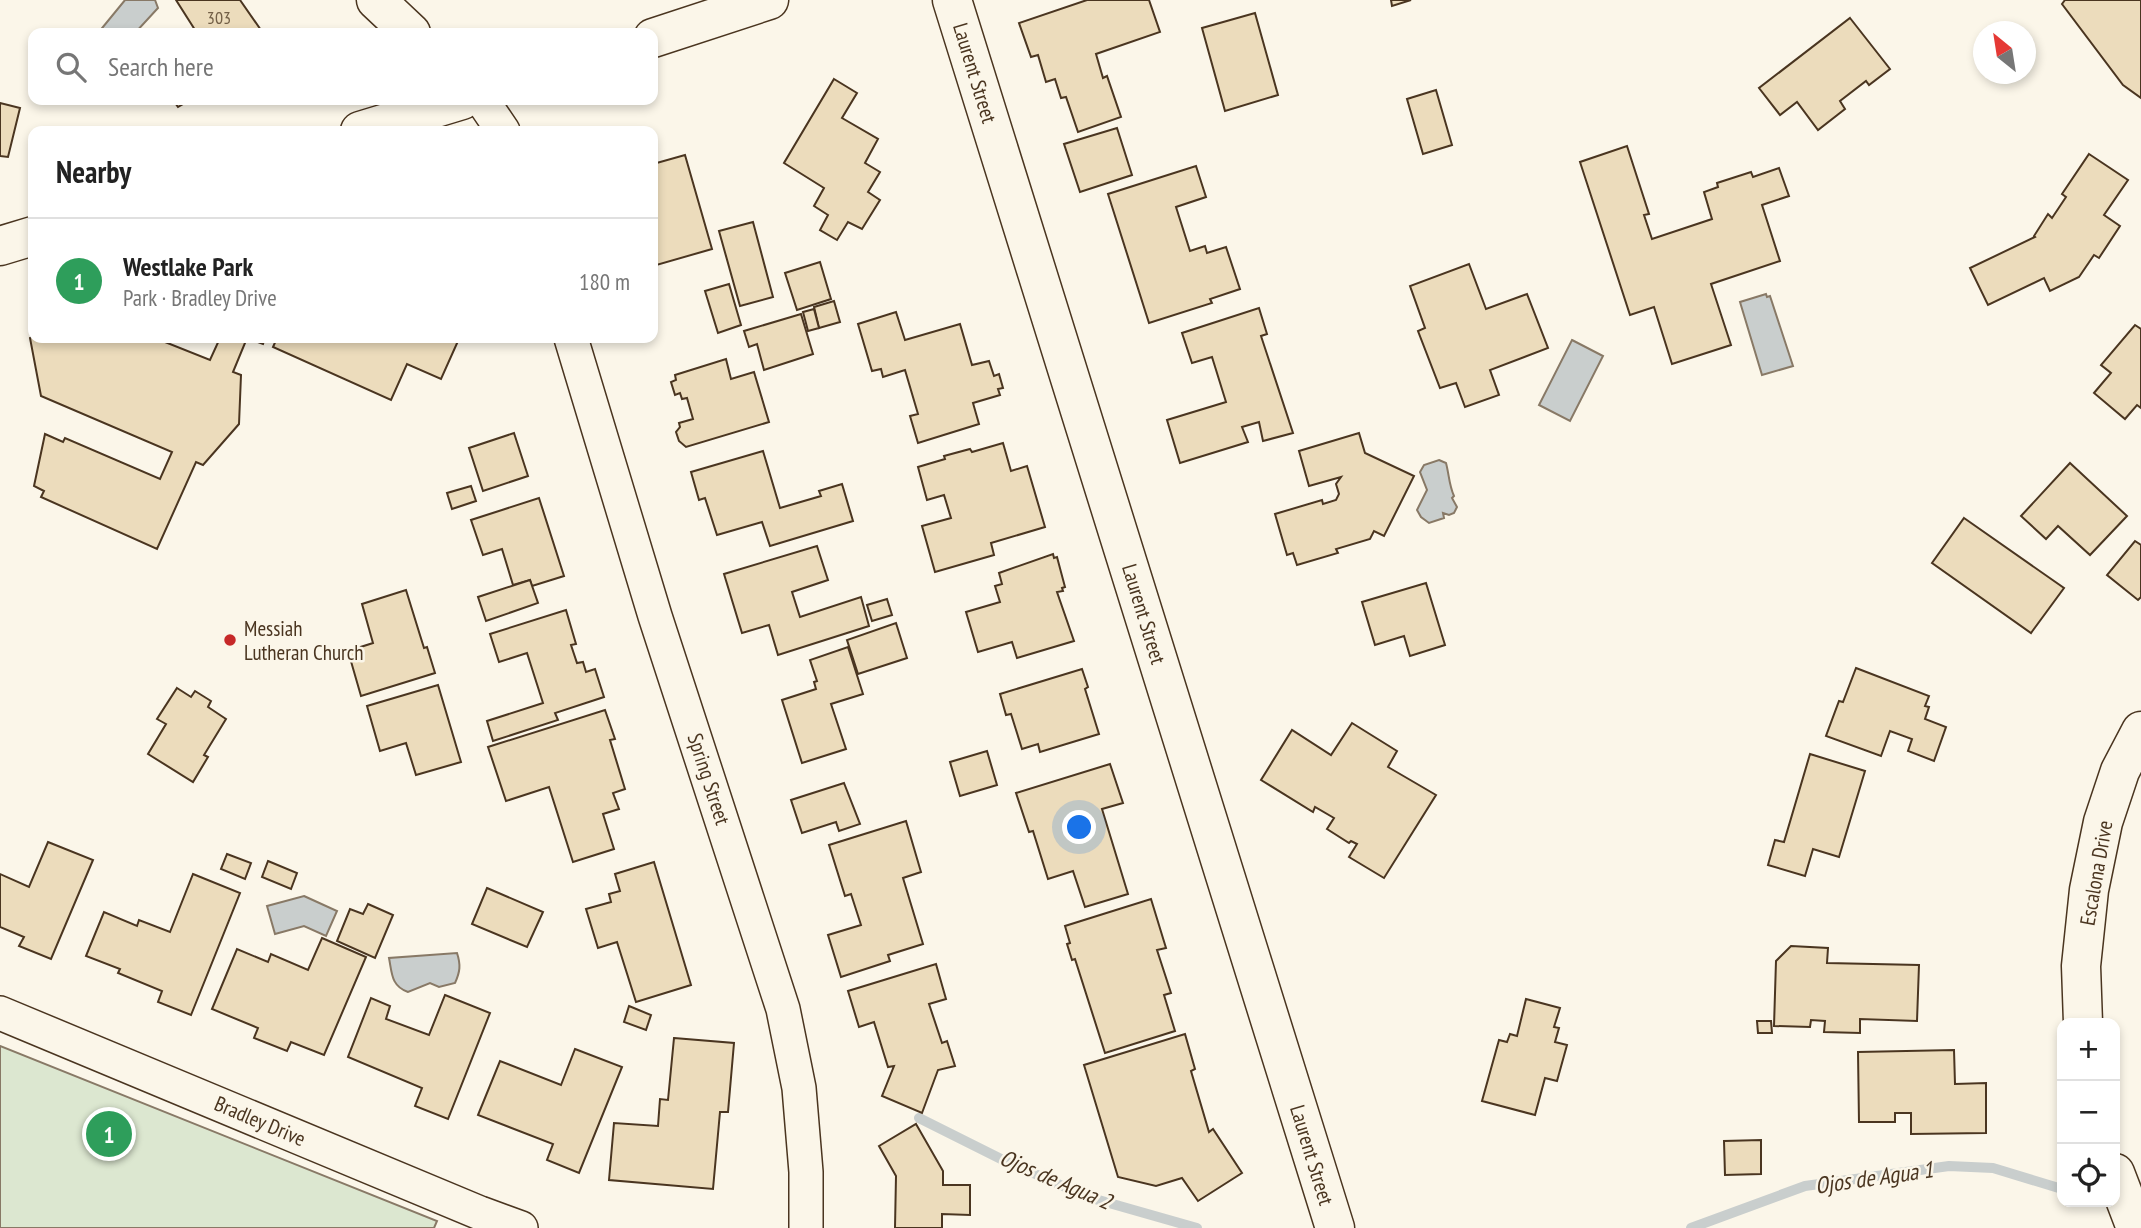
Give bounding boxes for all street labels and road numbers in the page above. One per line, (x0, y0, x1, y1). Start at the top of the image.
street label: Laurent Street (947, 20, 1003, 127)
street label: Laurent Street (1116, 561, 1172, 668)
street label: Spring Street (682, 730, 737, 828)
street label: Escalona Drive (2073, 818, 2119, 928)
street label: Bradley Drive (210, 1090, 310, 1152)
street label: Laurent Street (1284, 1102, 1340, 1209)

